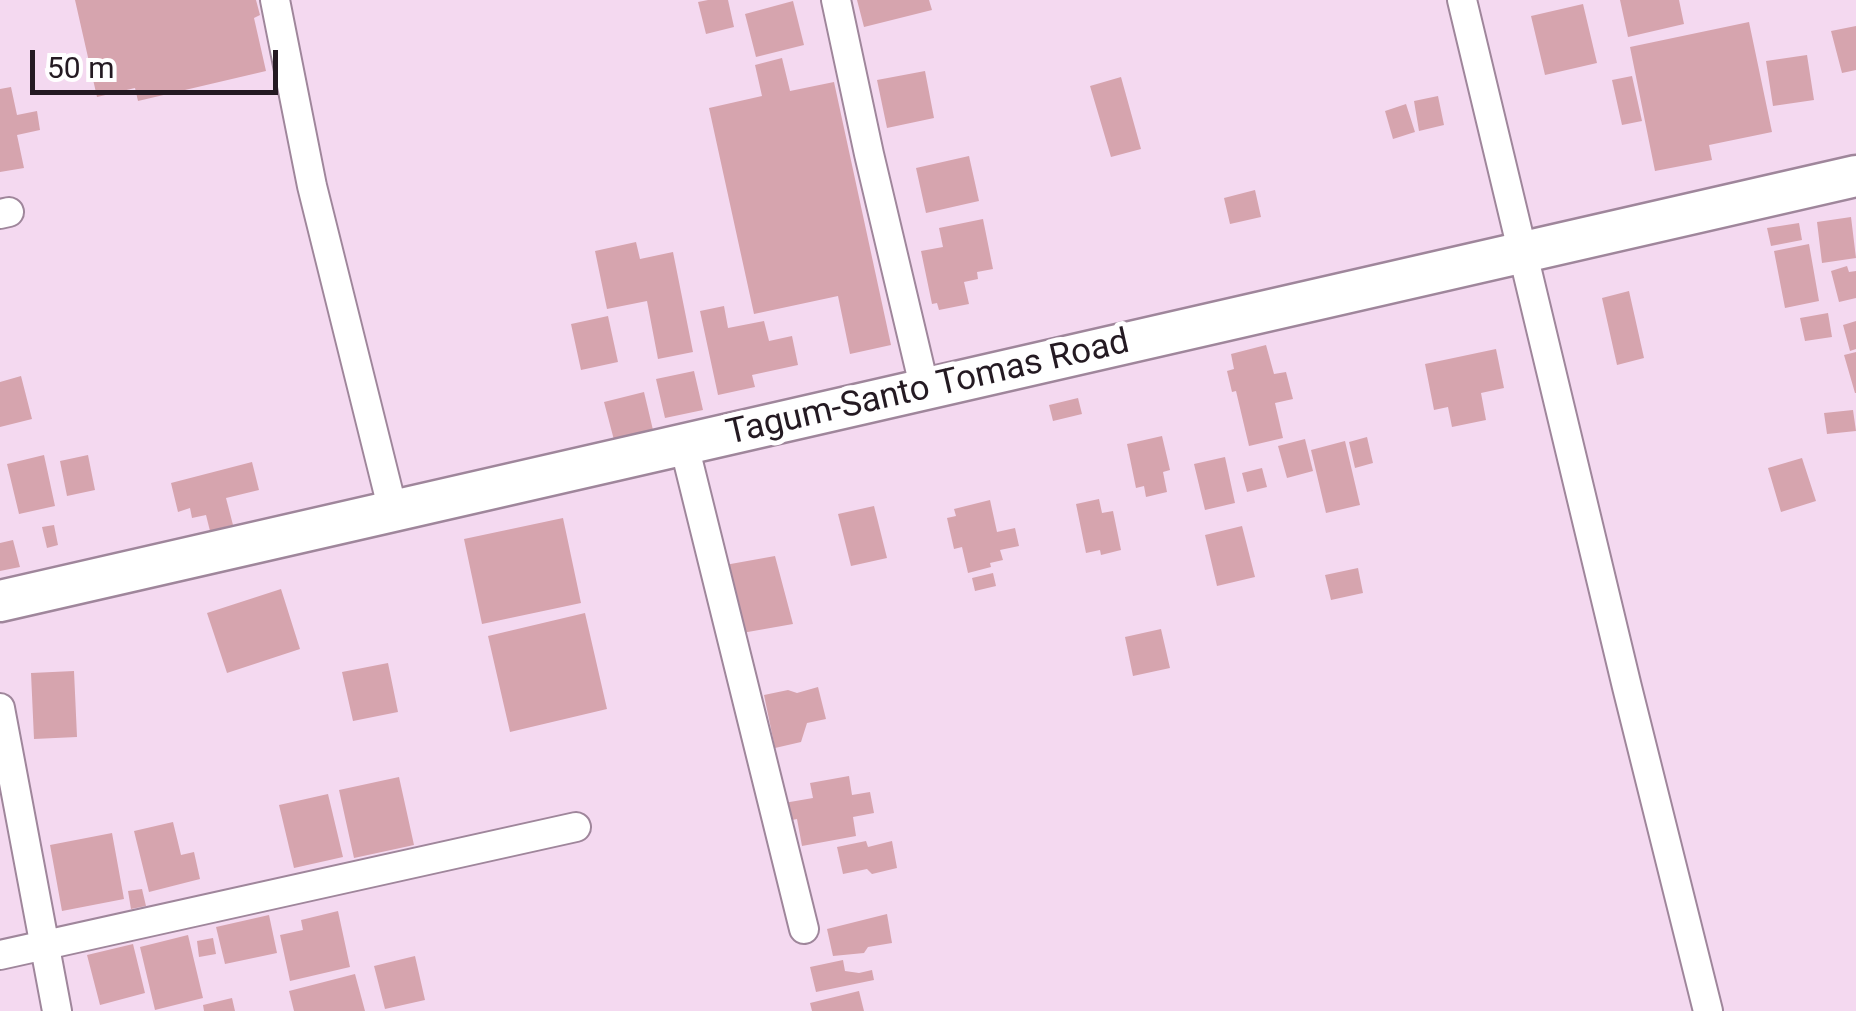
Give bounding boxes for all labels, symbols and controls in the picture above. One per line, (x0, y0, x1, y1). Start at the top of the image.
scale bar (35, 30, 282, 92)
text: 50 m (47, 50, 114, 85)
street label: Tagum-Santo Tomas Road (722, 322, 1134, 456)

